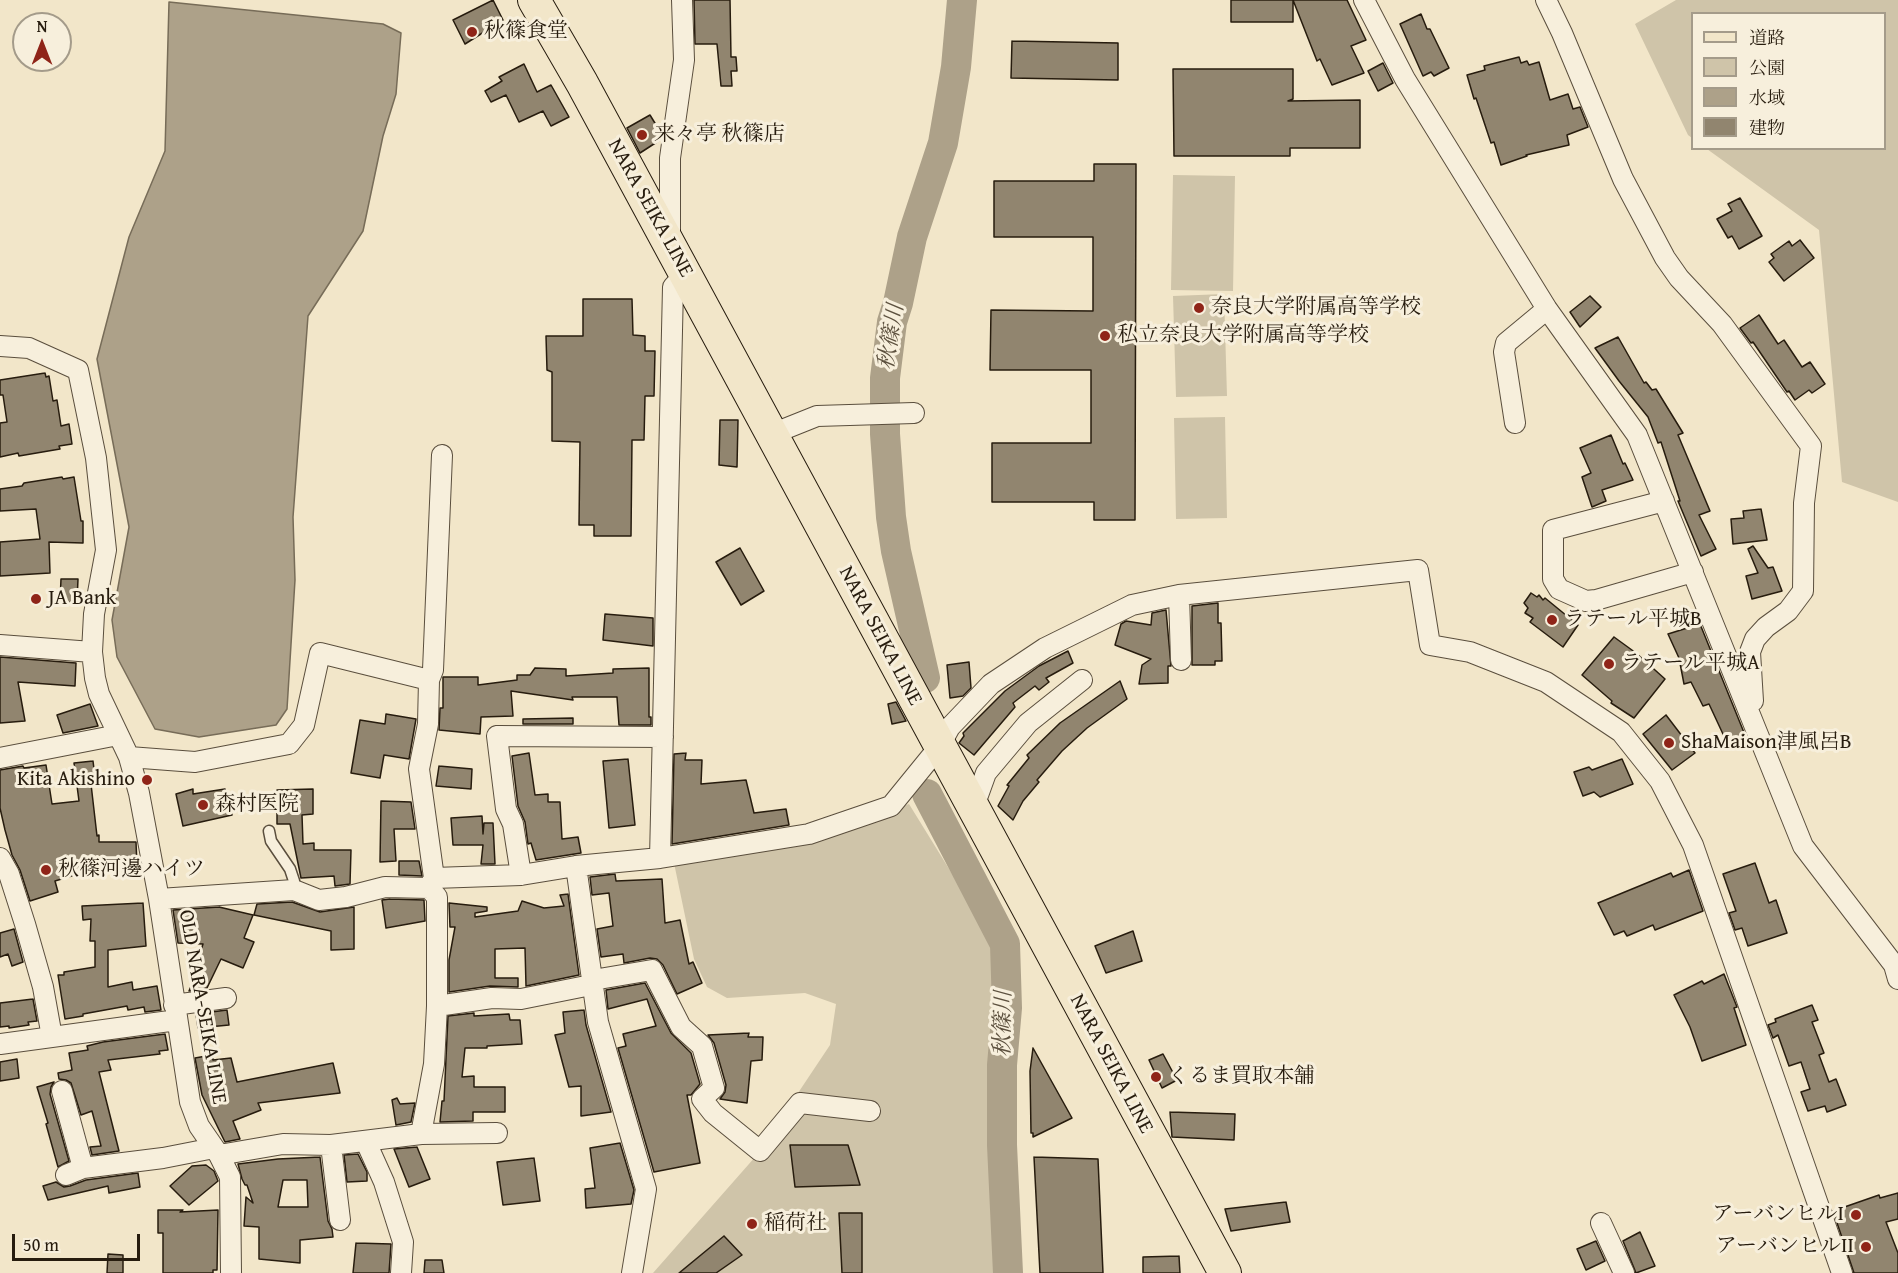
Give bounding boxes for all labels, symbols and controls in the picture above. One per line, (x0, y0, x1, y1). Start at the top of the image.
north arrow (12, 12, 72, 72)
legend (1691, 12, 1886, 150)
text: N (37, 14, 47, 38)
place label: 秋篠食堂 (484, 19, 568, 45)
text: 道路 (1749, 24, 1785, 51)
marker: 秋篠食堂 (465, 25, 479, 39)
text: 公園 (1749, 54, 1785, 81)
text: 水域 (1749, 84, 1785, 111)
text: 建物 (1749, 114, 1785, 141)
place label: 来々亭 秋篠店 (654, 122, 785, 148)
marker: 来々亭 秋篠店 (635, 128, 649, 142)
street label: NARA SEIKA LINE (602, 135, 698, 281)
place label: 奈良大学附属高等学校 (1211, 295, 1421, 321)
marker: 奈良大学附属高等学校 (1192, 301, 1206, 315)
water label: 秋篠川 (874, 302, 910, 372)
place label: 私立奈良大学附属高等学校 (1117, 323, 1369, 349)
marker: 私立奈良大学附属高等学校 (1098, 329, 1112, 343)
street label: NARA SEIKA LINE (833, 562, 927, 710)
place label: JA Bank (48, 586, 116, 612)
marker: JA Bank (29, 592, 43, 606)
place label: ラテール平城B (1564, 607, 1702, 633)
marker: ラテール平城B (1545, 613, 1559, 627)
place label: ラテール平城A (1621, 651, 1760, 677)
marker: ラテール平城A (1602, 657, 1616, 671)
place label: ShaMaison津風呂B (1681, 730, 1852, 756)
marker: ShaMaison津風呂B (1662, 736, 1676, 750)
place label: Kita Akishino (17, 767, 135, 793)
marker: Kita Akishino (140, 773, 154, 787)
place label: 森村医院 (215, 792, 299, 818)
marker: 森村医院 (196, 798, 210, 812)
place label: 秋篠河邊ハイツ (58, 857, 205, 883)
marker: 秋篠河邊ハイツ (39, 863, 53, 877)
street label: OLD NARA-SEIKA LINE (172, 908, 232, 1106)
street label: NARA SEIKA LINE (1064, 990, 1158, 1138)
water label: 秋篠川 (990, 991, 1018, 1057)
place label: くるま買取本舗 (1168, 1064, 1315, 1090)
marker: くるま買取本舗 (1149, 1070, 1163, 1084)
place label: アーバンヒルⅠ (1712, 1202, 1844, 1228)
marker: アーバンヒルⅠ (1849, 1208, 1863, 1222)
place label: 稲荷社 (764, 1211, 827, 1237)
marker: 稲荷社 (745, 1217, 759, 1231)
scale bar (15, 1222, 142, 1260)
text: 50 m (23, 1231, 59, 1258)
place label: アーバンヒルⅡ (1716, 1234, 1854, 1260)
marker: アーバンヒルⅡ (1859, 1240, 1873, 1254)

